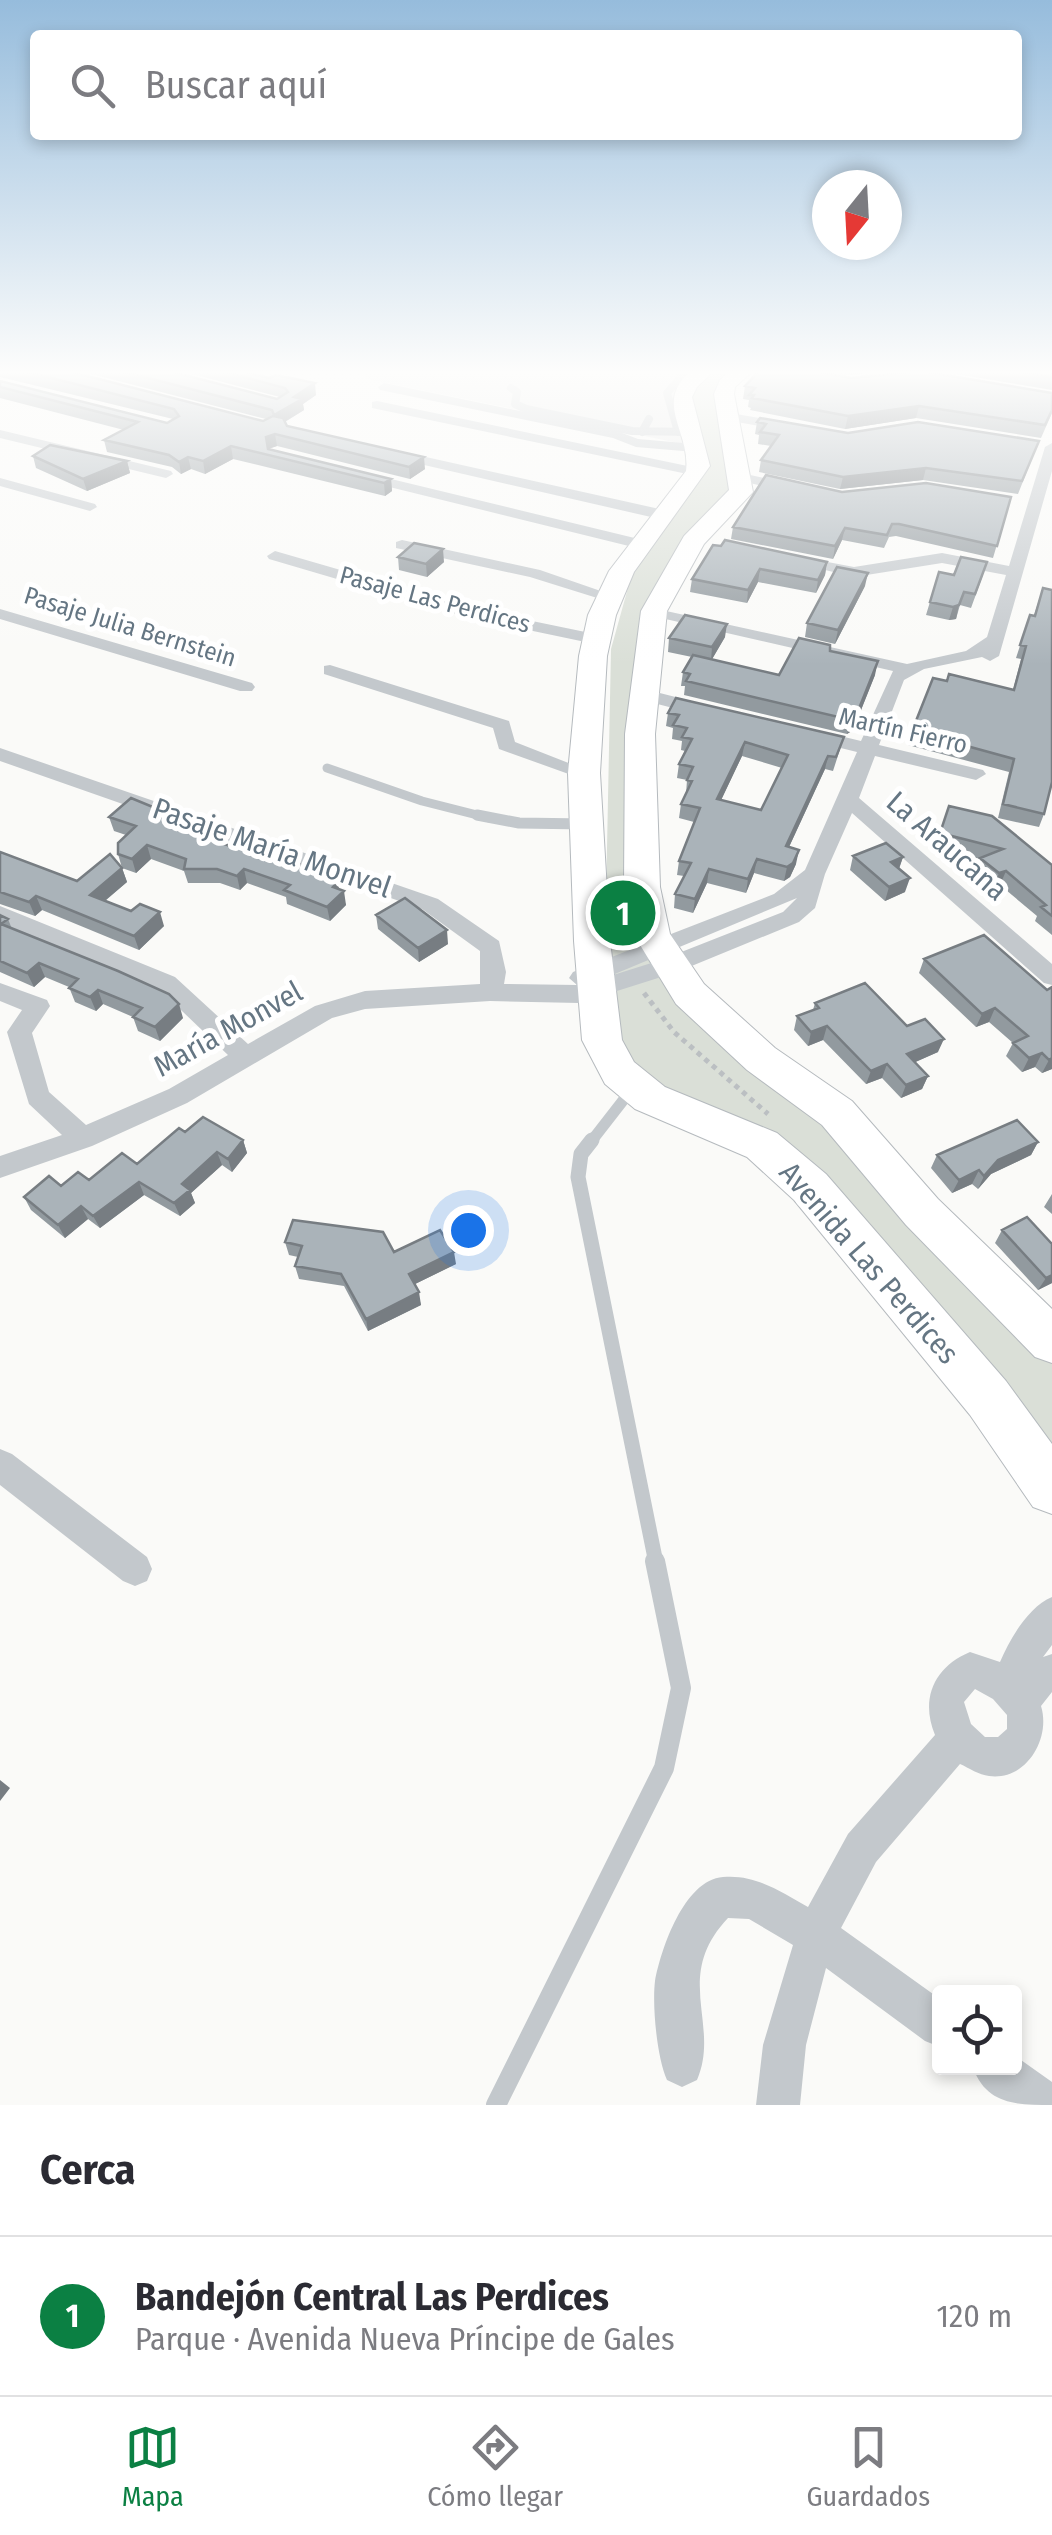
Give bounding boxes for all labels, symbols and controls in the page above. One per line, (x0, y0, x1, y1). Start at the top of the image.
search box (30, 30, 1022, 140)
icon: search (65, 58, 120, 113)
text: Buscar aquí (145, 62, 327, 108)
north arrow (812, 170, 902, 260)
street label: Pasaje Las Perdices (336, 560, 534, 640)
street label: Pasaje Julia Bernstein (20, 580, 240, 674)
street label: Martín Fierro (836, 702, 970, 760)
street label: La Araucana (879, 784, 1015, 908)
street label: Pasaje María Monvel (148, 790, 396, 906)
pin: 1 (590, 876, 656, 950)
street label: María Monvel (147, 973, 309, 1085)
street label: Avenida Las Perdices (772, 1155, 966, 1371)
your location (443, 1205, 494, 1256)
map controls (932, 1985, 1022, 2075)
button: locate (932, 1985, 1022, 2075)
text: Cerca (40, 2145, 135, 2195)
text: Bandejón Central Las Perdices (135, 2274, 609, 2320)
text: 1 (66, 2297, 79, 2335)
text: 120 m (937, 2297, 1012, 2335)
text: Parque · Avenida Nueva Príncipe de Gales (135, 2320, 675, 2358)
tab: Mapa (122, 2420, 184, 2513)
tab: Cómo llegar (427, 2420, 563, 2513)
tab: Guardados (806, 2420, 930, 2513)

